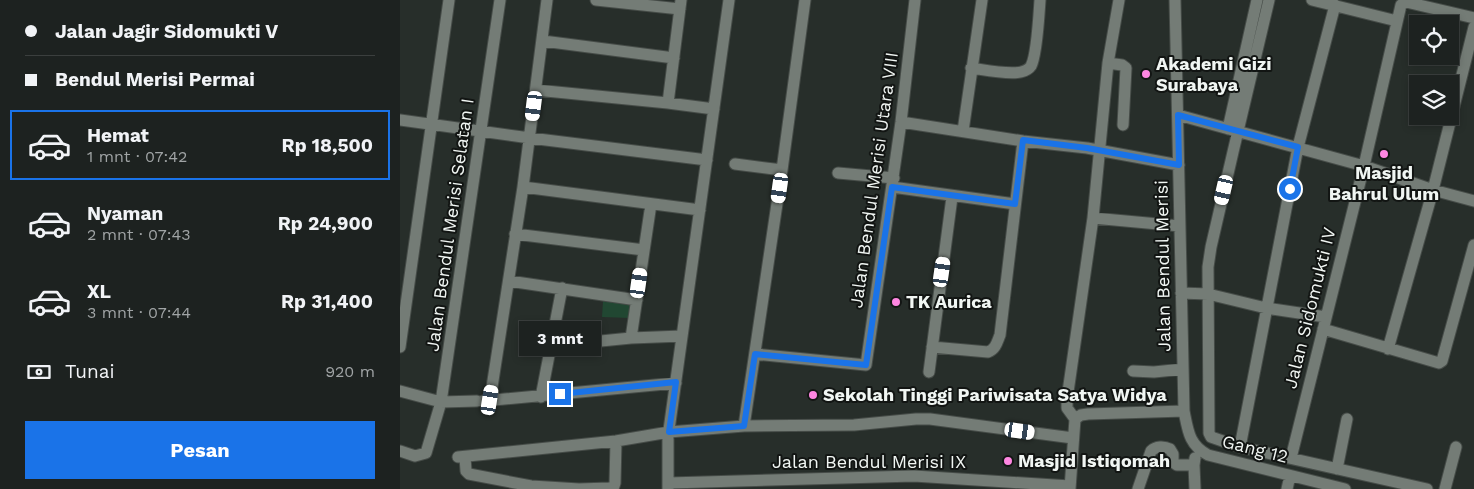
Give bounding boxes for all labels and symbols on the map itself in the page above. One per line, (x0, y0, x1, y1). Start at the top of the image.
street label: Jalan Bendul Merisi Utara VIII (845, 51, 902, 309)
place label: Akademi Gizi Surabaya (1156, 53, 1271, 95)
marker: Akademi Gizi Surabaya (1140, 68, 1152, 80)
car (524, 90, 543, 122)
street label: Jalan Bendul Merisi Selatan I (421, 97, 478, 353)
marker: Masjid Bahrul Ulum (1378, 148, 1390, 160)
place label: Masjid Bahrul Ulum (1329, 162, 1439, 204)
car (770, 172, 789, 204)
car (1213, 174, 1234, 206)
route start (1279, 178, 1301, 200)
street label: Jalan Bendul Merisi (1151, 180, 1174, 352)
street label: Jalan Sidomukti IV (1279, 225, 1340, 391)
car (932, 256, 951, 288)
car (629, 267, 648, 299)
place label: TK Aurica (906, 291, 992, 312)
marker: TK Aurica (890, 296, 902, 308)
callout: 3 mnt (519, 322, 601, 356)
route end (549, 383, 571, 405)
car (480, 384, 499, 416)
place label: Sekolah Tinggi Pariwisata Satya Widya (823, 384, 1167, 405)
marker: Sekolah Tinggi Pariwisata Satya Widya (807, 389, 819, 401)
car (1004, 421, 1035, 441)
street label: Gang 12 (1220, 430, 1290, 467)
place label: Masjid Istiqomah (1018, 450, 1170, 471)
street label: Jalan Bendul Merisi IX (772, 451, 966, 472)
marker: Masjid Istiqomah (1002, 455, 1014, 467)

